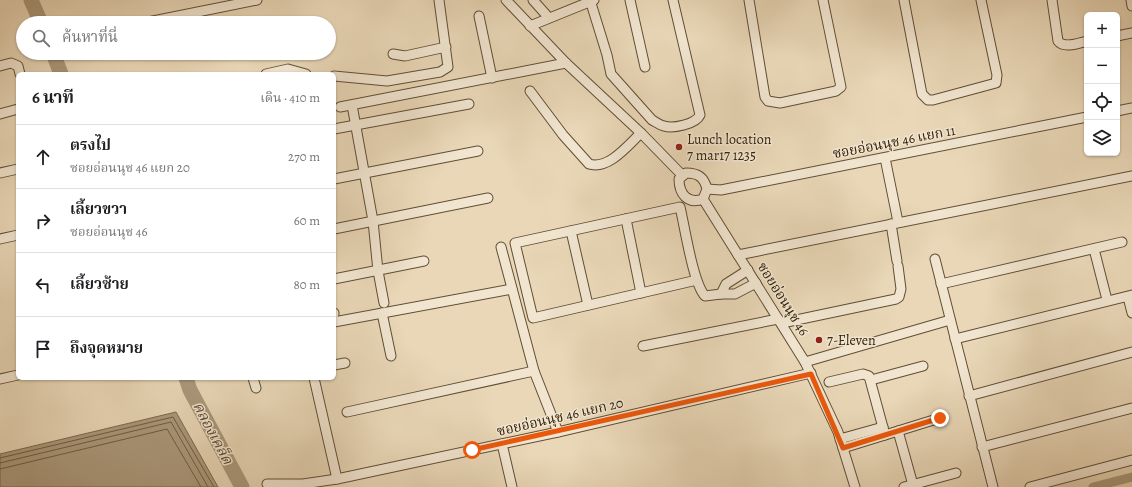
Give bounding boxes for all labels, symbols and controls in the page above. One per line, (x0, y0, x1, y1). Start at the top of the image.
map controls (1084, 12, 1120, 156)
button: + (1084, 12, 1120, 48)
search box (16, 16, 336, 60)
icon: search (30, 27, 52, 49)
text: ค้นหาที่นี่ (62, 27, 118, 47)
button: − (1084, 48, 1120, 84)
button: locate (1084, 84, 1120, 120)
text: 6 นาที (32, 86, 74, 109)
text: เดิน · 410 m (260, 89, 320, 106)
button: layers (1084, 120, 1120, 156)
street label: ซอยอ่อนนุช 46 แยก 11 (831, 121, 957, 163)
place label: Lunch location 7 mar17 1235 (687, 130, 772, 165)
text: ตรงไป (70, 135, 111, 155)
marker: Lunch location 7 mar17 1235 (674, 142, 684, 152)
icon: ahead (32, 146, 54, 168)
text: 270 m (288, 148, 320, 165)
text: ซอยอ่อนนุช 46 แยก 20 (70, 159, 190, 176)
text: เลี้ยวขวา (70, 199, 127, 219)
icon: right (32, 210, 54, 232)
text: 60 m (294, 212, 320, 229)
text: ซอยอ่อนนุช 46 (70, 223, 148, 240)
street label: ซอยอ่อนนุช 46 (753, 259, 813, 339)
icon: left (32, 274, 54, 296)
text: เลี้ยวซ้าย (70, 274, 129, 294)
text: 80 m (293, 276, 320, 293)
place label: 7-Eleven (827, 331, 876, 350)
marker: 7-Eleven (814, 335, 824, 345)
icon: arrive (32, 338, 54, 360)
text: ถึงจุดหมาย (70, 338, 143, 358)
street label: ซอยอ่อนนุช 46 แยก 20 (495, 393, 625, 441)
water label: คลองเคล็ด (188, 398, 238, 468)
route end (931, 409, 949, 427)
route start (463, 441, 481, 459)

